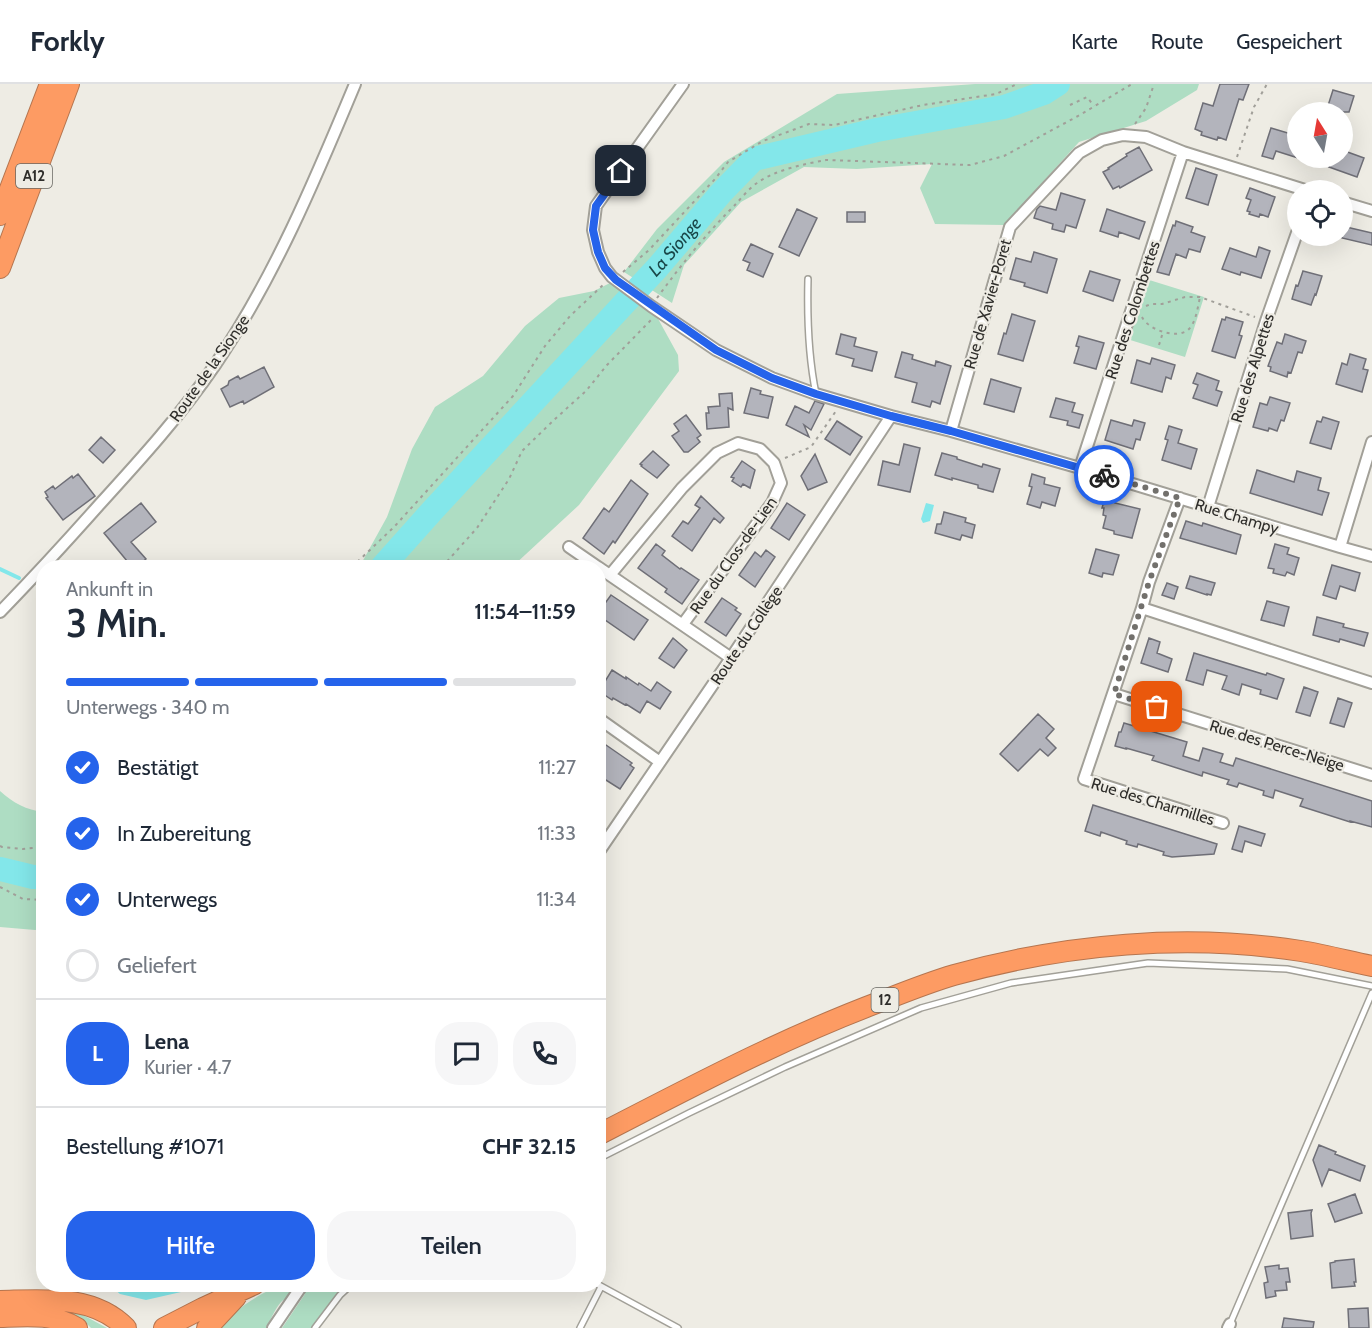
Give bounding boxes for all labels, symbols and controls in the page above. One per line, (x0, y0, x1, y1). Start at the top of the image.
text: Forkly (30, 24, 105, 58)
text: Karte (1071, 29, 1118, 54)
text: Route (1151, 29, 1203, 54)
text: Gespeichert (1236, 29, 1342, 54)
north arrow (1287, 102, 1353, 168)
map controls (1287, 102, 1353, 246)
pin (595, 145, 646, 196)
icon: home (604, 154, 637, 187)
road number: A12 (16, 164, 52, 188)
button: locate (1287, 180, 1353, 246)
water label: La Sionge (644, 213, 706, 281)
street label: Rue de Xavier-Poret (960, 236, 1015, 371)
street label: Rue des Colombettes (1101, 238, 1164, 382)
street label: Route de la Sionge (166, 311, 253, 425)
street label: Rue des Alpettes (1227, 311, 1278, 425)
courier (1074, 445, 1134, 505)
icon: bike (1088, 459, 1121, 492)
street label: Rue du Clos-de-Lien (686, 493, 781, 618)
street label: Rue Champy (1193, 495, 1281, 538)
text: Ankunft in (66, 577, 153, 601)
street label: Route du Collège (706, 582, 786, 688)
text: 11:54–11:59 (474, 598, 576, 625)
text: 3 Min. (66, 599, 167, 647)
pin (1131, 681, 1182, 732)
icon: bag (1140, 690, 1173, 723)
text: Unterwegs · 340 m (66, 695, 229, 719)
street label: Rue des Perce-Neige (1207, 716, 1346, 775)
icon: check (66, 751, 99, 784)
text: Bestätigt (117, 754, 199, 781)
text: 11:27 (538, 755, 576, 779)
street label: Rue des Charmilles (1089, 774, 1217, 829)
icon: check (66, 817, 99, 850)
text: In Zubereitung (117, 820, 251, 847)
text: 11:33 (537, 821, 576, 845)
icon: check (66, 883, 99, 916)
text: Unterwegs (117, 886, 217, 913)
text: 11:34 (536, 887, 576, 911)
text: Geliefert (117, 952, 197, 979)
road number: 12 (872, 988, 898, 1012)
button: chat (435, 1022, 498, 1085)
button: phone (513, 1022, 576, 1085)
text: Lena (144, 1028, 189, 1055)
text: L (92, 1040, 103, 1067)
text: Kurier · 4.7 (144, 1055, 232, 1079)
text: Bestellung #1071 (66, 1133, 224, 1160)
text: CHF 32.15 (482, 1133, 576, 1160)
button: Hilfe (66, 1211, 315, 1280)
button: Teilen (327, 1211, 576, 1280)

